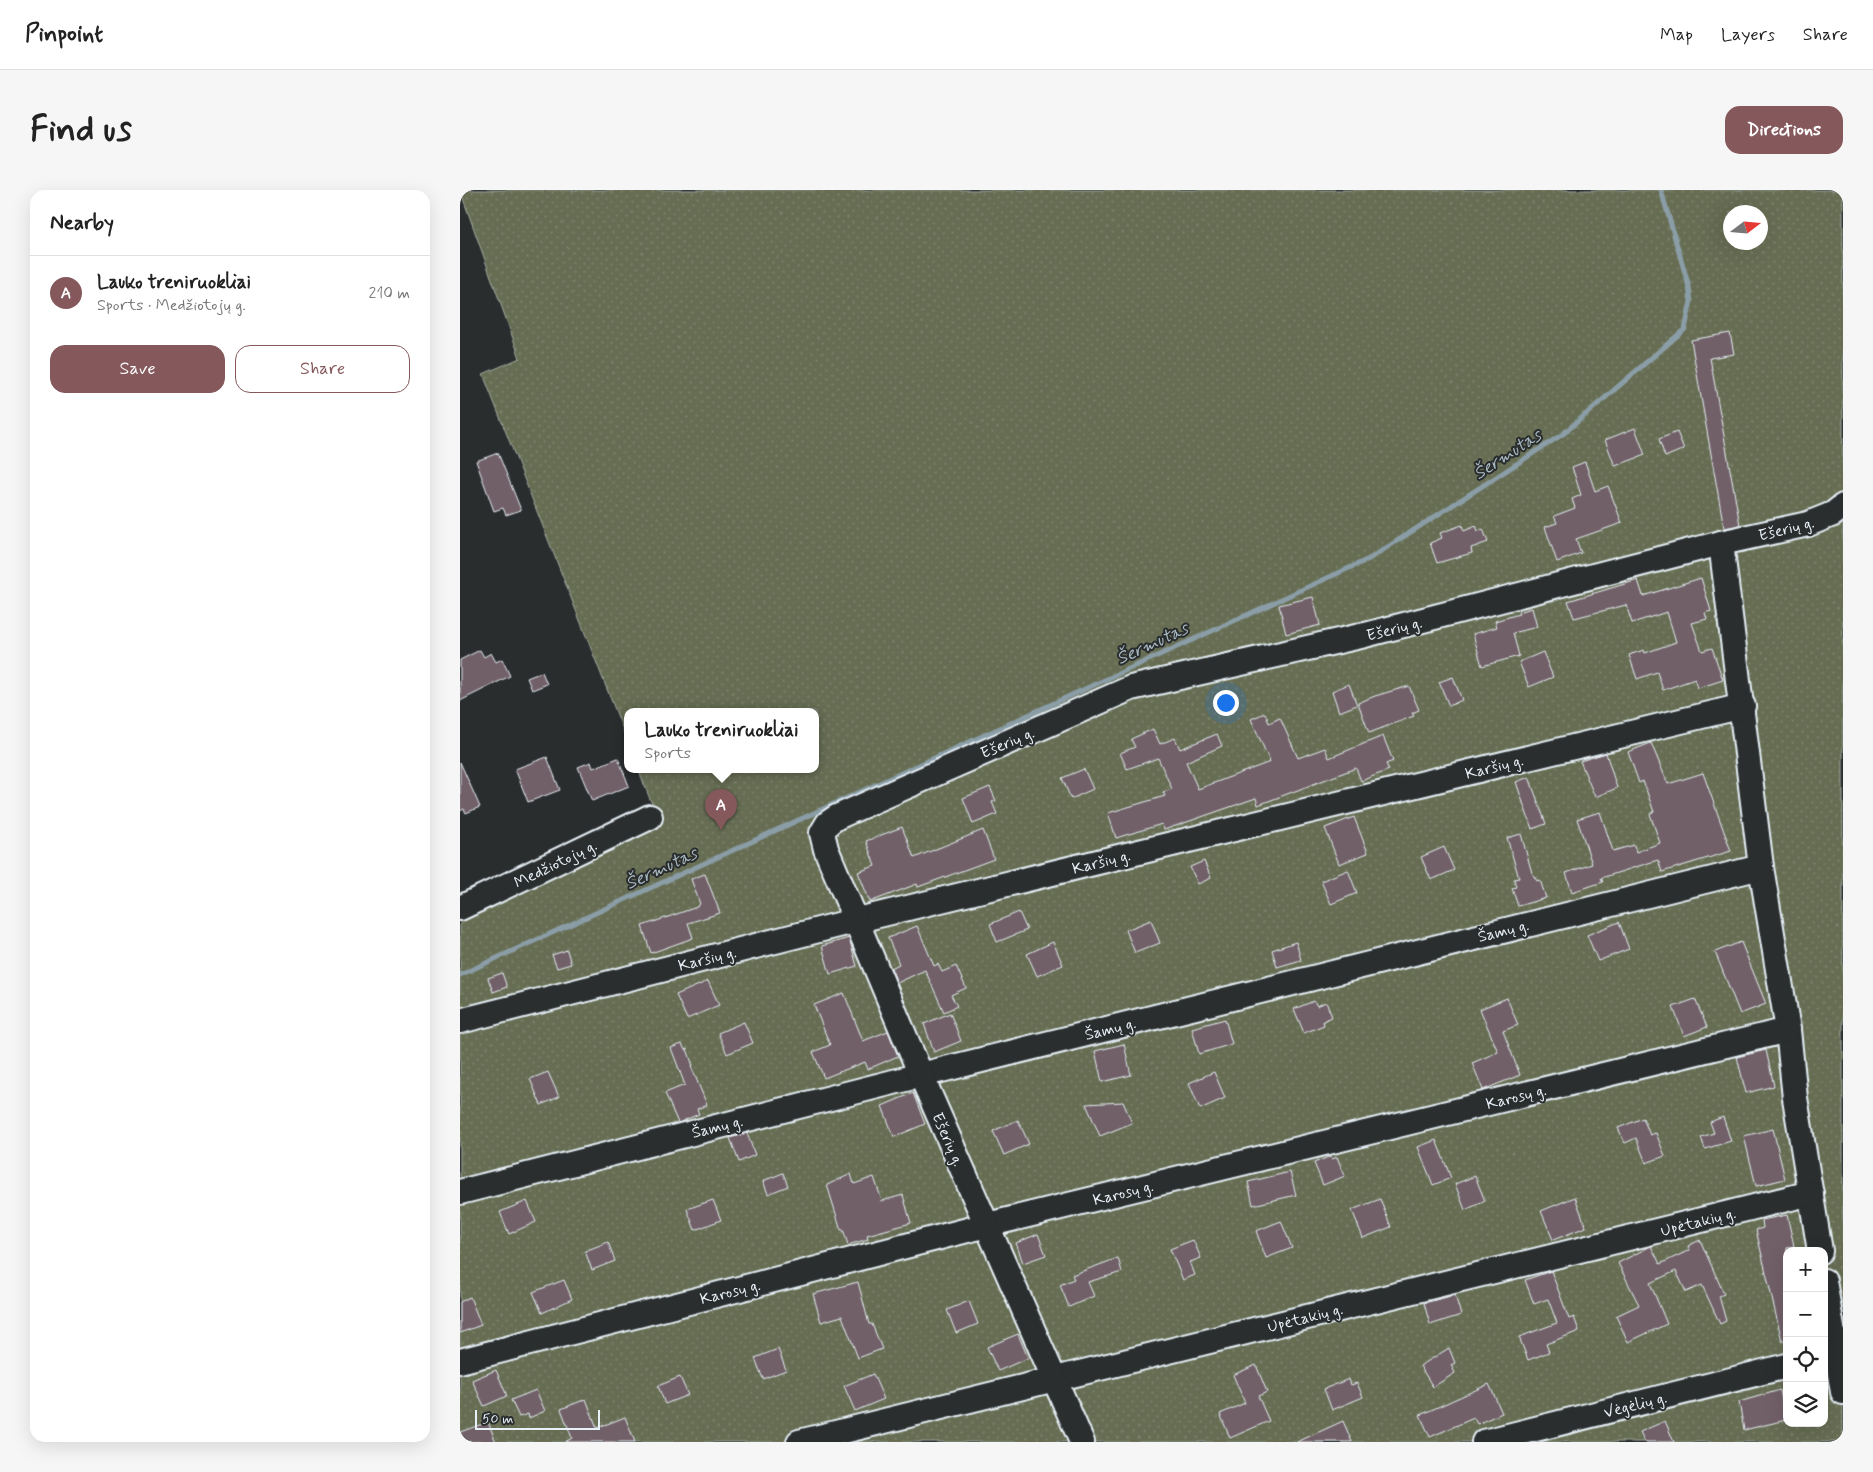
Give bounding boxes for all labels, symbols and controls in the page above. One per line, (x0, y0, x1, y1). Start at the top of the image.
text: Pinpoint (25, 19, 103, 50)
text: Map (1660, 23, 1693, 47)
text: Layers (1721, 23, 1775, 47)
text: Share (1803, 23, 1848, 47)
button: Directions (1725, 106, 1843, 154)
text: Find us (30, 107, 132, 153)
north arrow (1723, 205, 1768, 250)
text: Nearby (50, 209, 114, 237)
text: Lauko treniruokliai (97, 270, 251, 295)
text: A (61, 283, 71, 304)
text: 210 m (369, 283, 410, 304)
text: Sports · Medžiotojų g. (97, 295, 246, 316)
button: Save (50, 345, 225, 393)
button: Share (235, 345, 410, 393)
water label: Šermutas (1469, 423, 1548, 486)
street label: Ešerių g. (1756, 512, 1816, 546)
street label: Ešerių g. (1364, 612, 1424, 646)
water label: Šermutas (1113, 616, 1194, 671)
your location (1213, 690, 1239, 716)
popup (624, 708, 819, 773)
text: Lauko treniruokliai (644, 718, 799, 743)
street label: Ešerių g. (977, 723, 1038, 764)
text: Sports (644, 743, 691, 764)
street label: Karšių g. (1463, 750, 1526, 785)
pin: A (705, 789, 737, 830)
street label: Medžiotojų g. (511, 835, 601, 894)
water label: Šermutas (622, 841, 703, 896)
street label: Karšių g. (1070, 845, 1133, 880)
street label: Šamų g. (1476, 915, 1531, 948)
street label: Karšių g. (676, 942, 739, 977)
street label: Šamų g. (1083, 1013, 1138, 1046)
street label: Karosų g. (1484, 1080, 1549, 1115)
street label: Ešerių g. (927, 1109, 969, 1170)
street label: Šamų g. (690, 1111, 745, 1144)
street label: Karosų g. (1091, 1176, 1156, 1211)
street label: Upėtakių g. (1658, 1203, 1738, 1242)
map controls (1783, 1247, 1828, 1427)
button: + (1783, 1247, 1828, 1292)
street label: Karosų g. (698, 1275, 763, 1310)
button: − (1783, 1292, 1828, 1337)
street label: Upėtakių g. (1265, 1299, 1345, 1338)
button: locate (1783, 1337, 1828, 1382)
button: layers (1783, 1382, 1828, 1427)
street label: Vėgėlių g. (1601, 1387, 1669, 1423)
scale bar (475, 1407, 600, 1430)
text: 50 m (482, 1410, 513, 1428)

